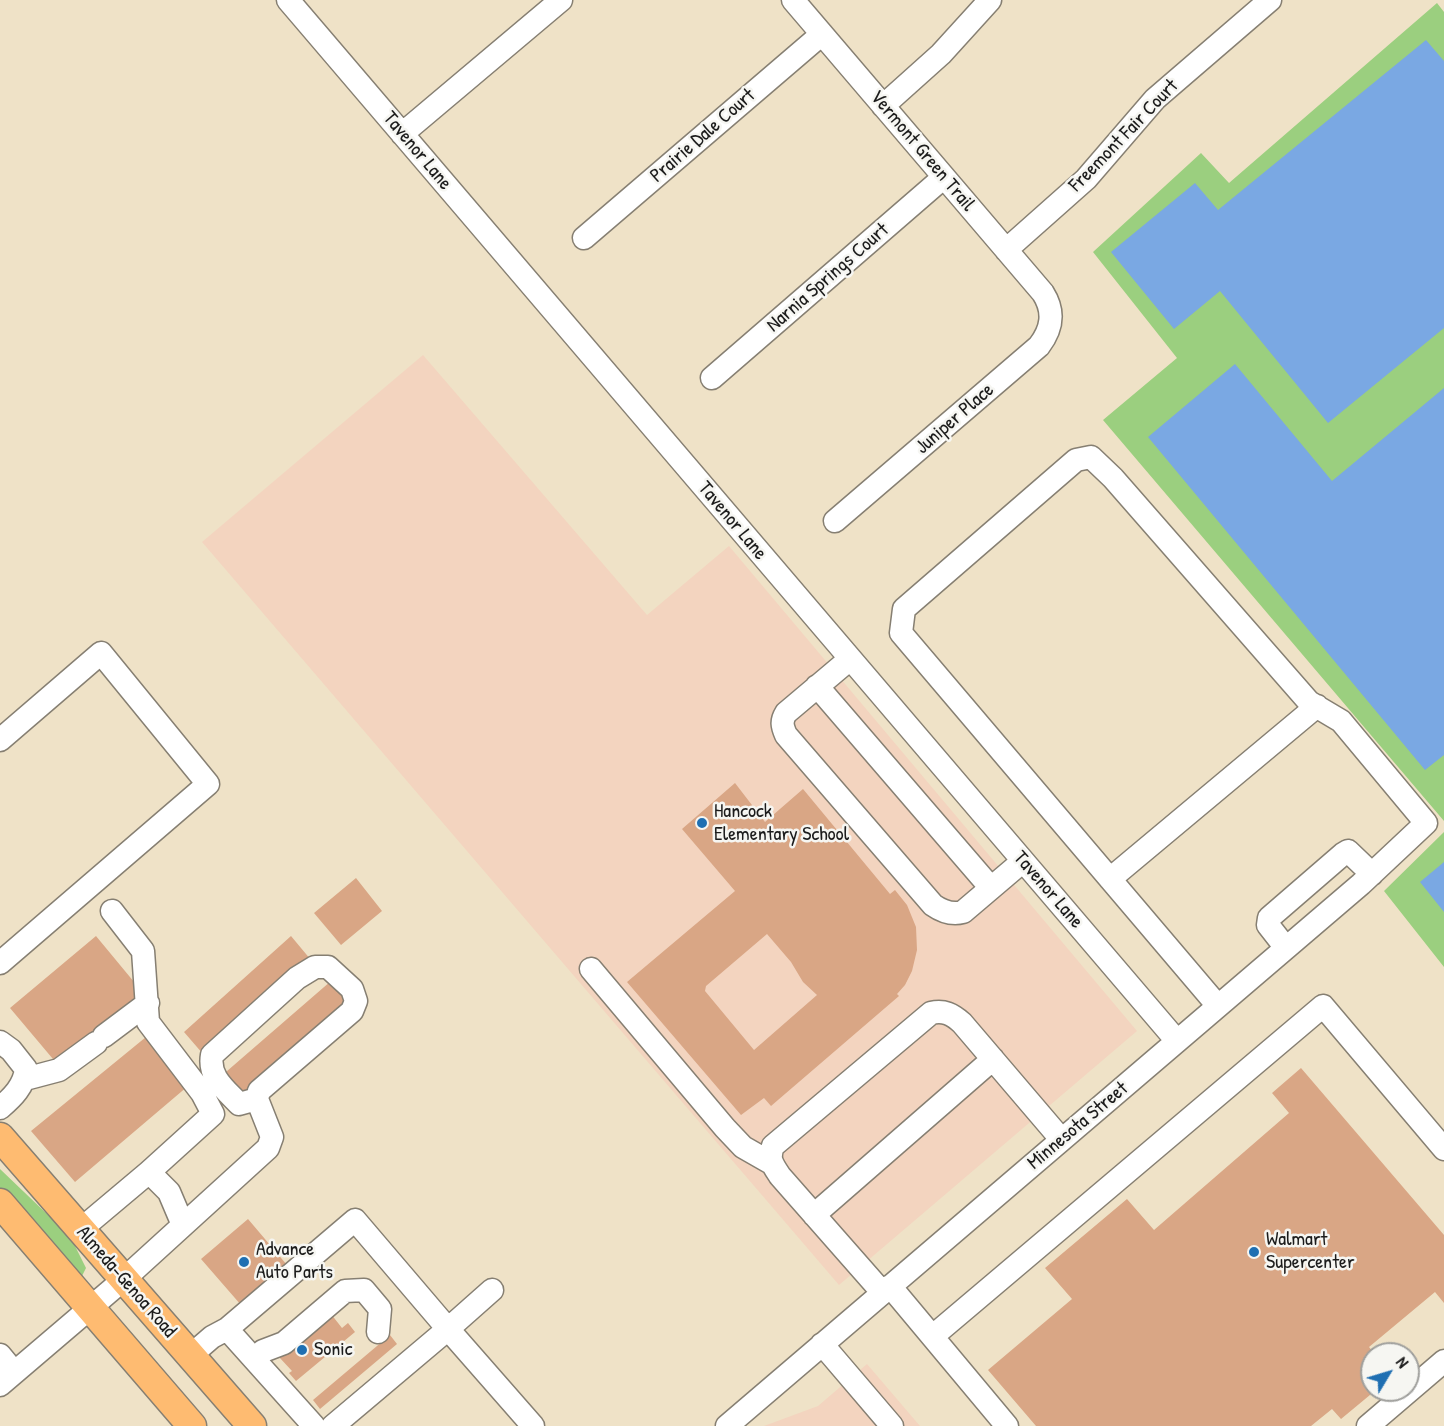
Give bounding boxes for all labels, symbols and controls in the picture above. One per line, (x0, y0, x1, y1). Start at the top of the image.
street label: Freemont Fair Court (1064, 75, 1184, 197)
street label: Prairie Dale Court (646, 84, 760, 188)
street label: Vermont Green Trail (864, 86, 980, 216)
street label: Tavenor Lane (377, 107, 457, 195)
street label: Narnia Springs Court (762, 218, 894, 338)
street label: Juniper Place (911, 378, 999, 460)
street label: Tavenor Lane (692, 477, 772, 565)
place label: Hancock Elementary School (714, 800, 849, 847)
marker: Hancock Elementary School (695, 816, 709, 830)
street label: Tavenor Lane (1008, 846, 1088, 934)
street label: Minnesota Street (1023, 1077, 1133, 1175)
street label: Almeda-Genoa Road (71, 1221, 181, 1343)
place label: Walmart Supercenter (1266, 1228, 1355, 1275)
place label: Advance Auto Parts (256, 1238, 333, 1285)
marker: Walmart Supercenter (1247, 1245, 1261, 1259)
marker: Advance Auto Parts (237, 1255, 251, 1269)
place label: Sonic (314, 1338, 353, 1362)
north arrow (1360, 1342, 1420, 1402)
marker: Sonic (295, 1343, 309, 1357)
text: N (1391, 1352, 1414, 1372)

